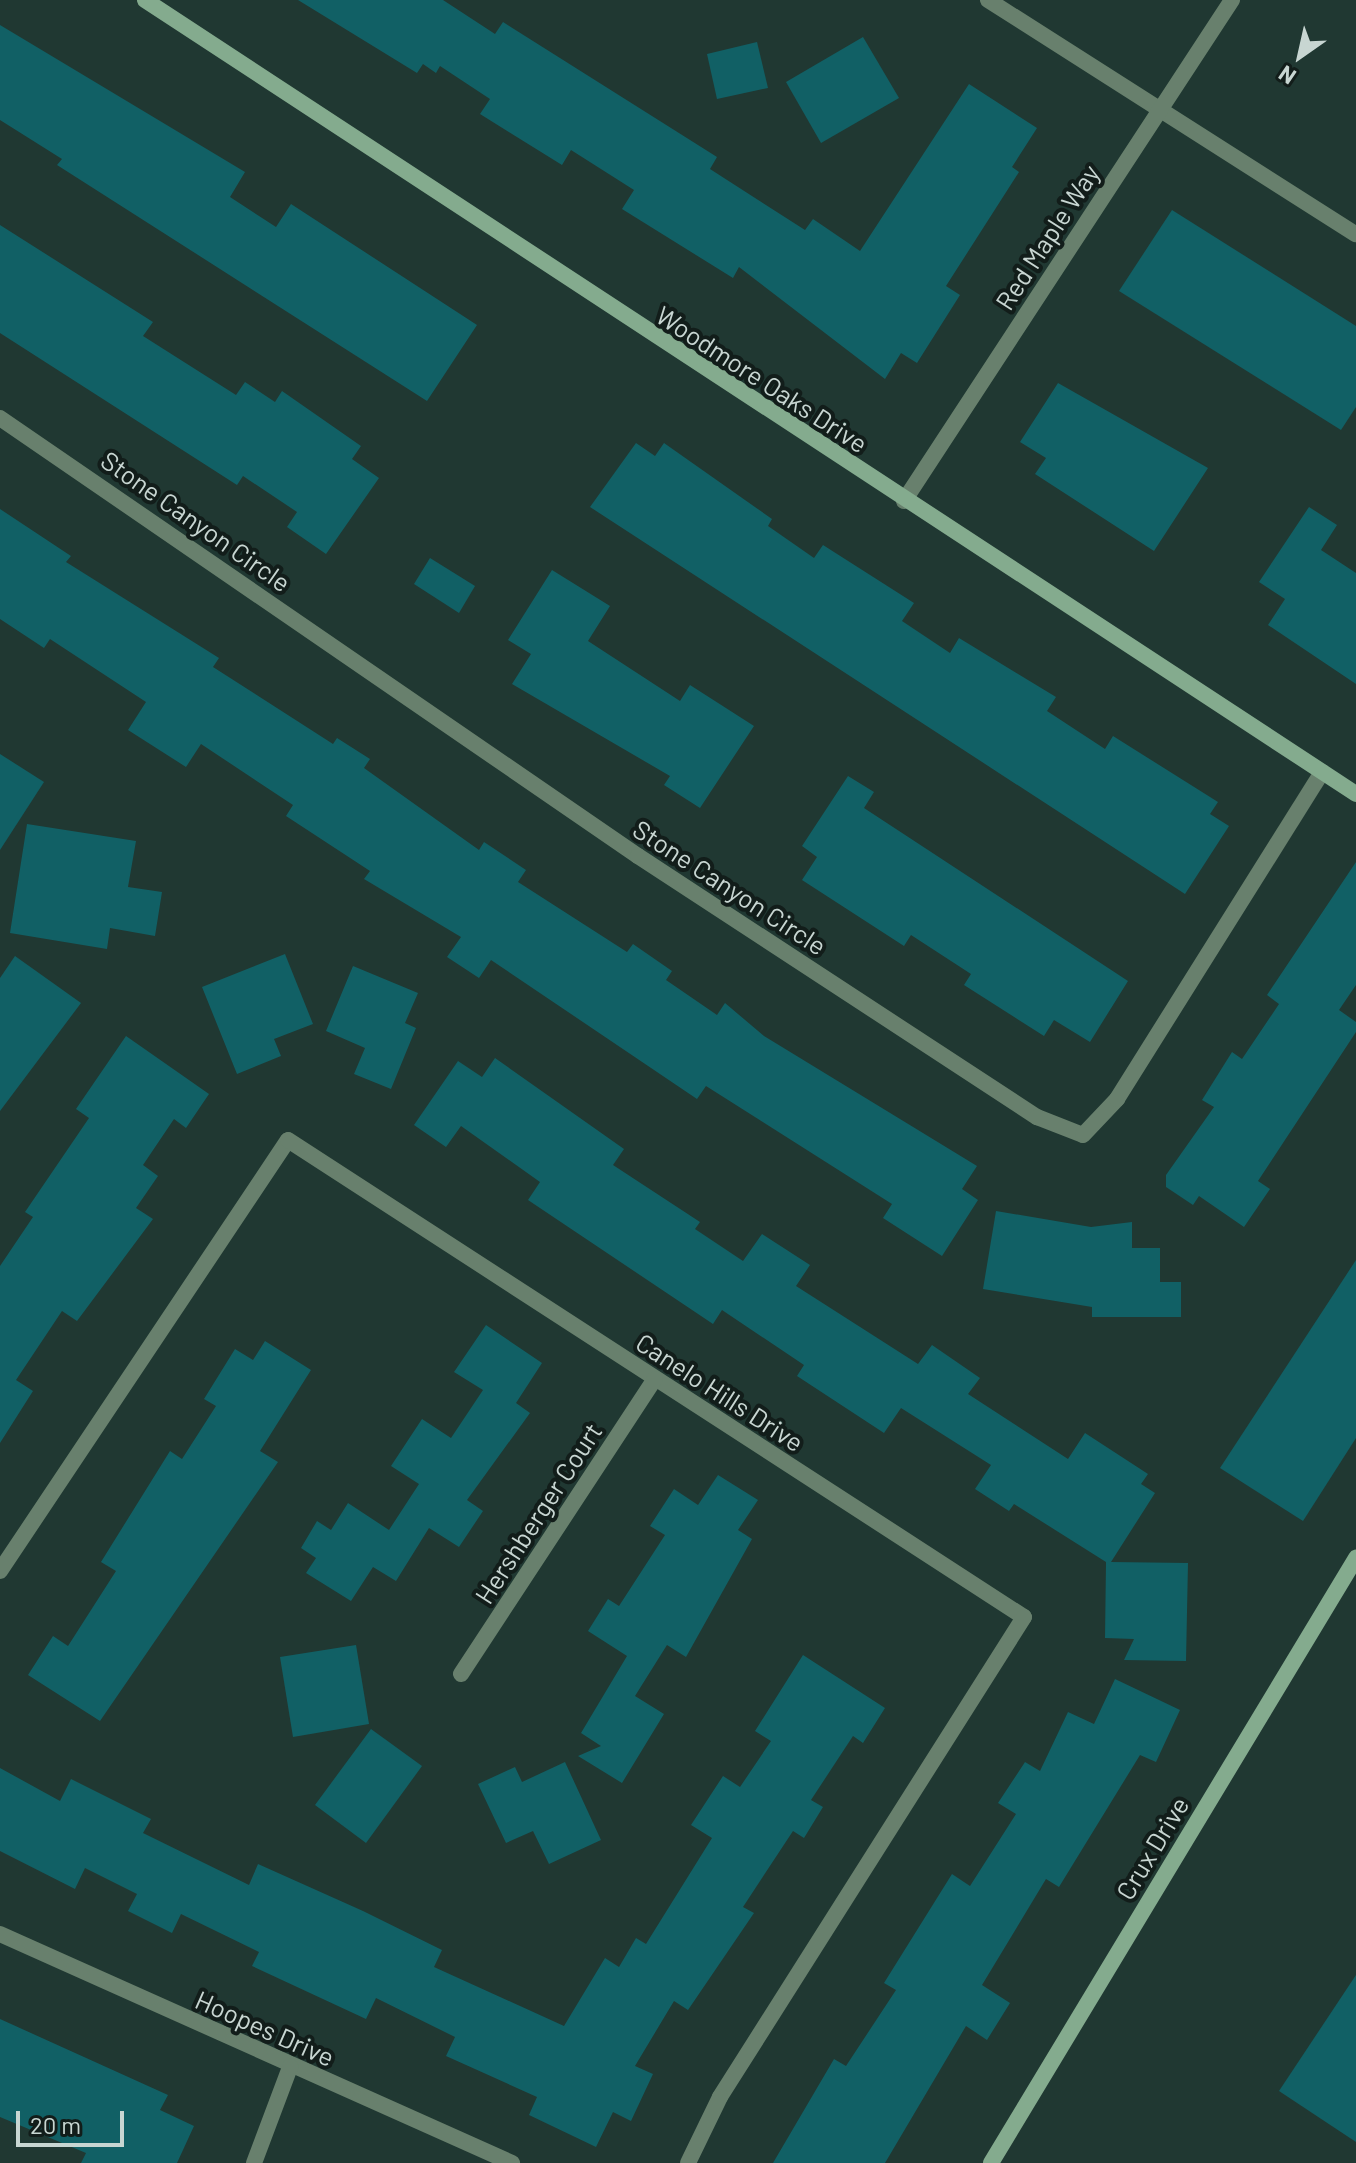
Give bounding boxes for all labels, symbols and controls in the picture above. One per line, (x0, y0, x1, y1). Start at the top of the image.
north arrow (1260, 16, 1340, 96)
text: N (1273, 61, 1300, 91)
street label: Red Maple Way (988, 158, 1106, 316)
street label: Woodmore Oaks Drive (650, 299, 874, 459)
street label: Stone Canyon Circle (95, 444, 297, 598)
street label: Stone Canyon Circle (628, 813, 832, 961)
street label: Canelo Hills Drive (631, 1326, 809, 1458)
street label: Hershberger Court (468, 1417, 608, 1609)
street label: Crux Drive (1109, 1791, 1195, 1905)
street label: Hoopes Drive (191, 1983, 339, 2073)
scale bar (20, 2095, 128, 2145)
text: 20 m (30, 2110, 81, 2139)

